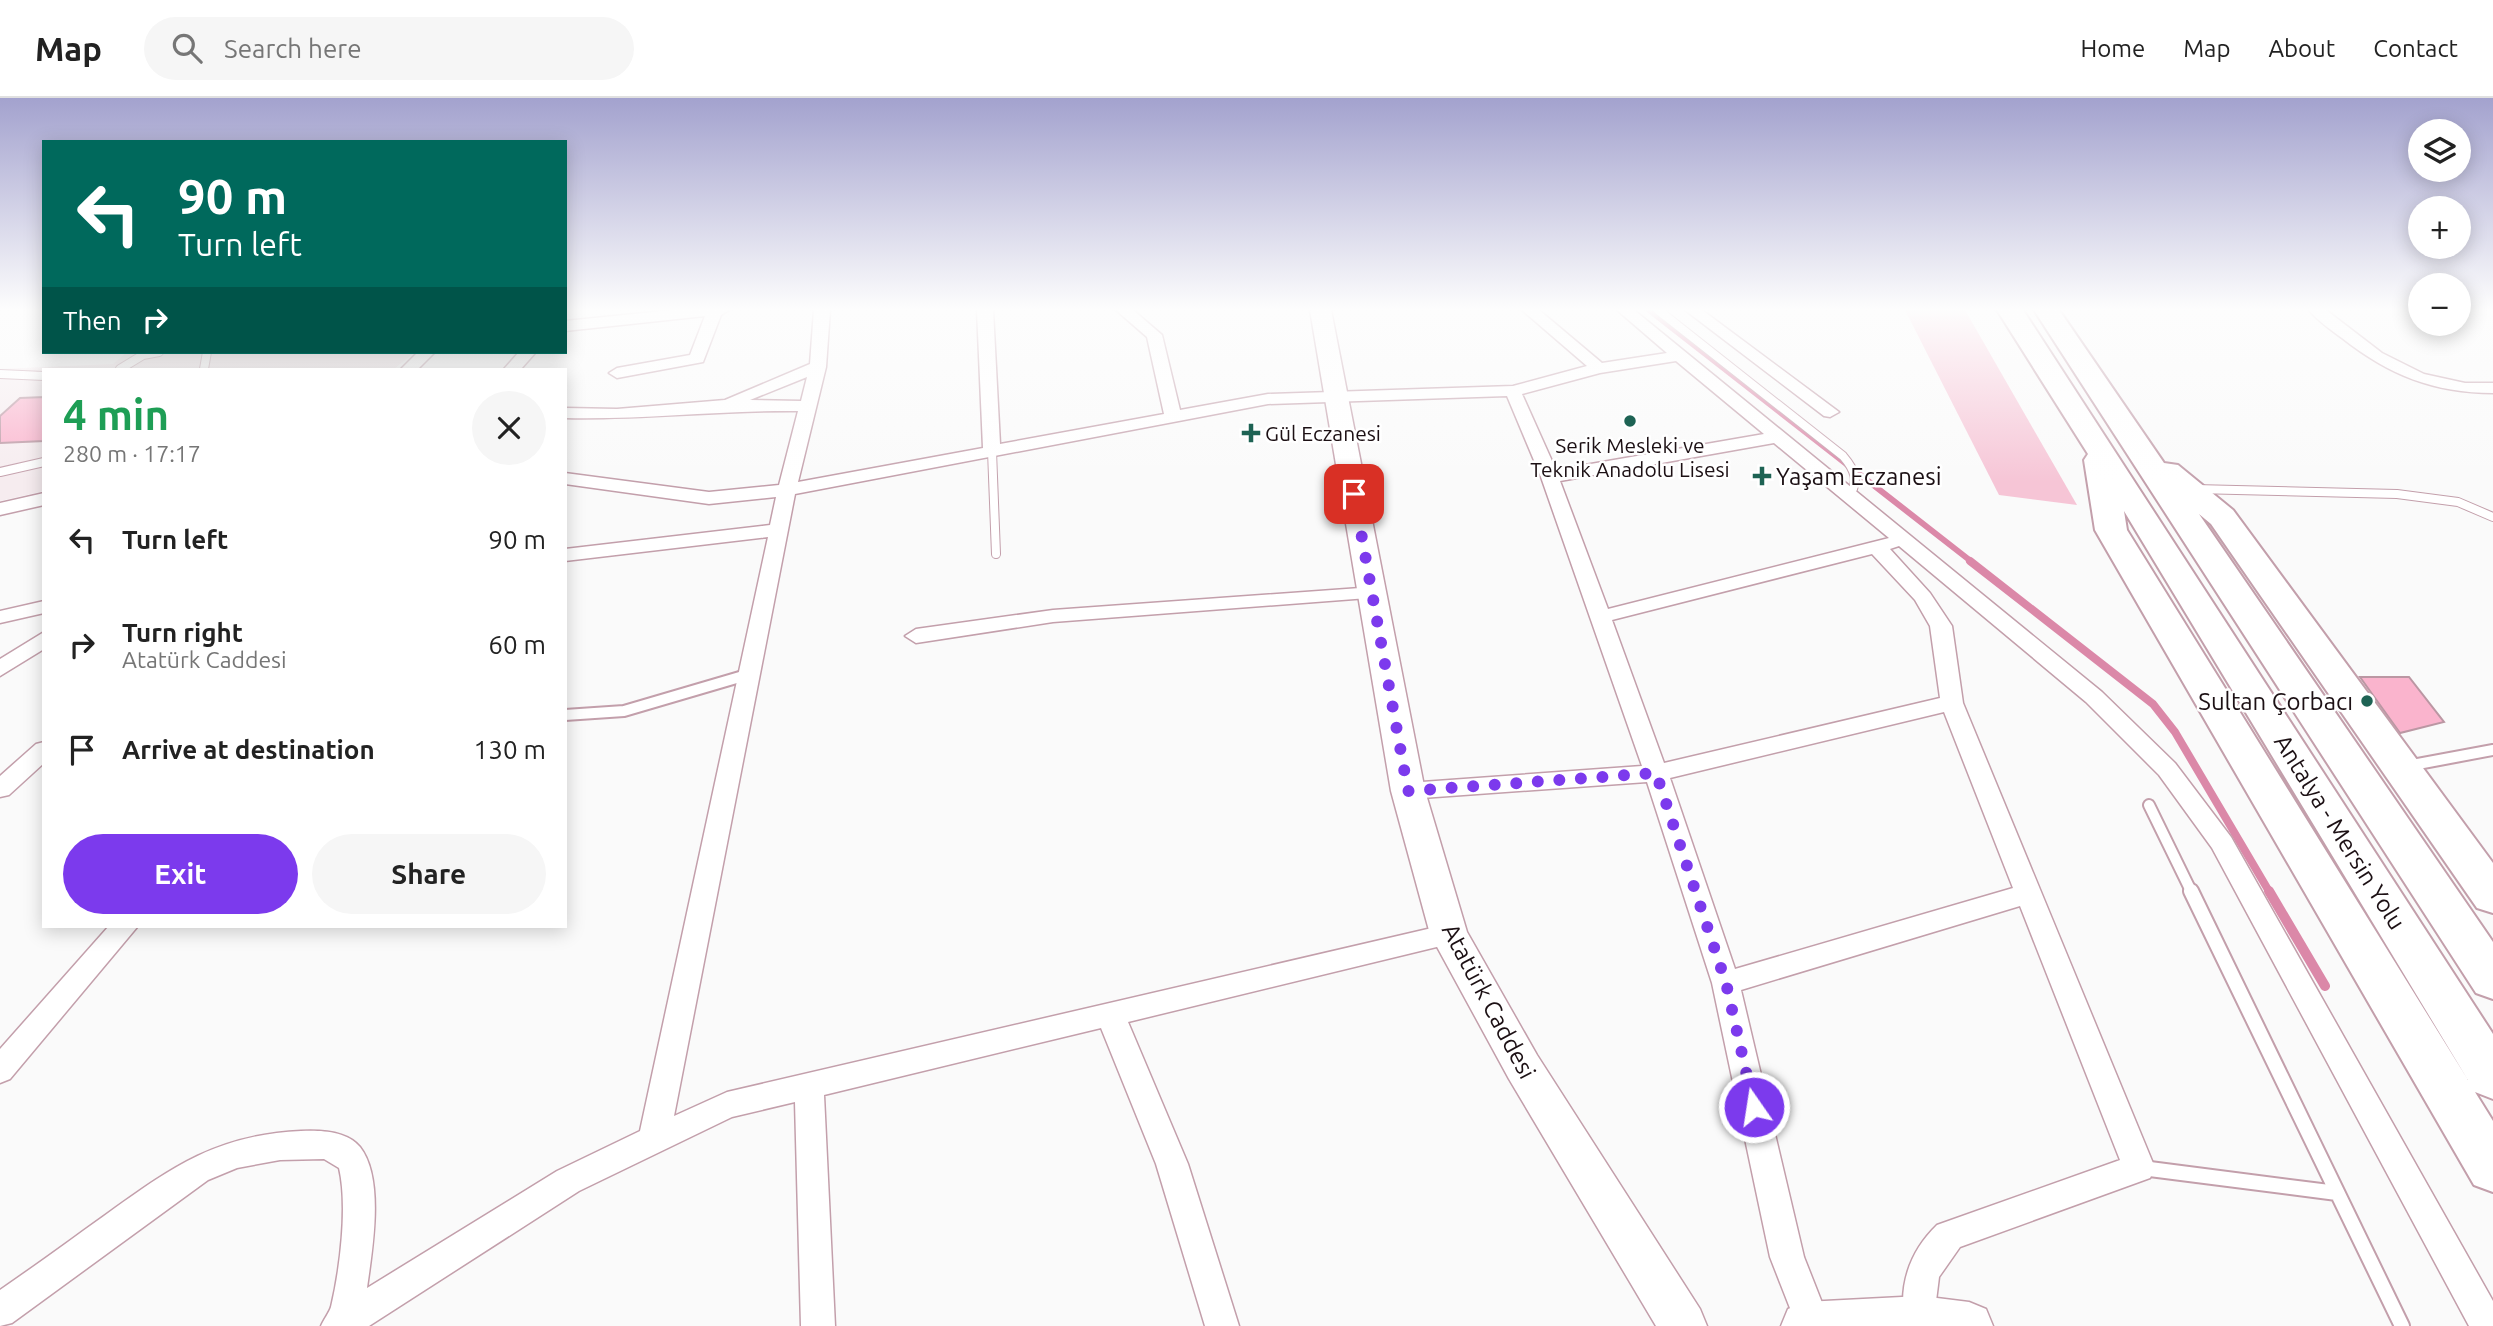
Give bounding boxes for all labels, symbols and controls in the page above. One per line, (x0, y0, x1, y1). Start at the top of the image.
search box (144, 17, 634, 80)
icon: search (168, 29, 206, 67)
text: Map (35, 30, 102, 67)
text: Search here (224, 34, 362, 63)
text: Home (2080, 35, 2145, 62)
text: Map (2183, 35, 2230, 62)
text: About (2268, 35, 2335, 62)
text: Contact (2373, 35, 2458, 62)
map controls (2408, 119, 2471, 336)
button: layers (2408, 119, 2471, 182)
icon: left (63, 168, 154, 259)
text: 90 m (178, 168, 287, 223)
button: + (2408, 196, 2471, 259)
text: Turn left (178, 226, 302, 262)
button: − (2408, 273, 2471, 336)
icon: right (136, 301, 174, 339)
text: Then (63, 306, 122, 335)
text: 4 min (63, 391, 169, 438)
button: close (472, 391, 546, 465)
marker: Serik Mesleki ve Teknik Anadolu Lisesi (1622, 413, 1638, 429)
place label: Gül Eczanesi (1265, 421, 1381, 445)
marker: Gül Eczanesi (1243, 425, 1259, 441)
place label: Serik Mesleki ve Teknik Anadolu Lisesi (1530, 433, 1730, 481)
text: 280 m · 17:17 (63, 441, 201, 466)
place label: Yaşam Eczanesi (1776, 463, 1941, 490)
pin (1324, 464, 1384, 524)
marker: Yaşam Eczanesi (1754, 468, 1770, 484)
icon: arrive (1335, 475, 1373, 513)
icon: left (63, 521, 101, 559)
text: Turn left (122, 525, 228, 554)
text: 90 m (488, 525, 546, 554)
text: Turn right (122, 618, 243, 647)
icon: right (63, 626, 101, 664)
text: 60 m (488, 630, 546, 659)
text: Atatürk Caddesi (122, 647, 287, 672)
place label: Sultan Çorbacı (2198, 688, 2353, 715)
marker: Sultan Çorbacı (2359, 693, 2375, 709)
street label: Antalya - Mersin Yolu (2269, 730, 2411, 934)
icon: arrive (63, 731, 101, 769)
text: Arrive at destination (122, 735, 375, 764)
text: 130 m (474, 735, 546, 764)
button: Exit (63, 834, 298, 914)
button: Share (312, 834, 546, 914)
street label: Atatürk Caddesi (1437, 919, 1541, 1083)
position arrow (1717, 1070, 1791, 1144)

